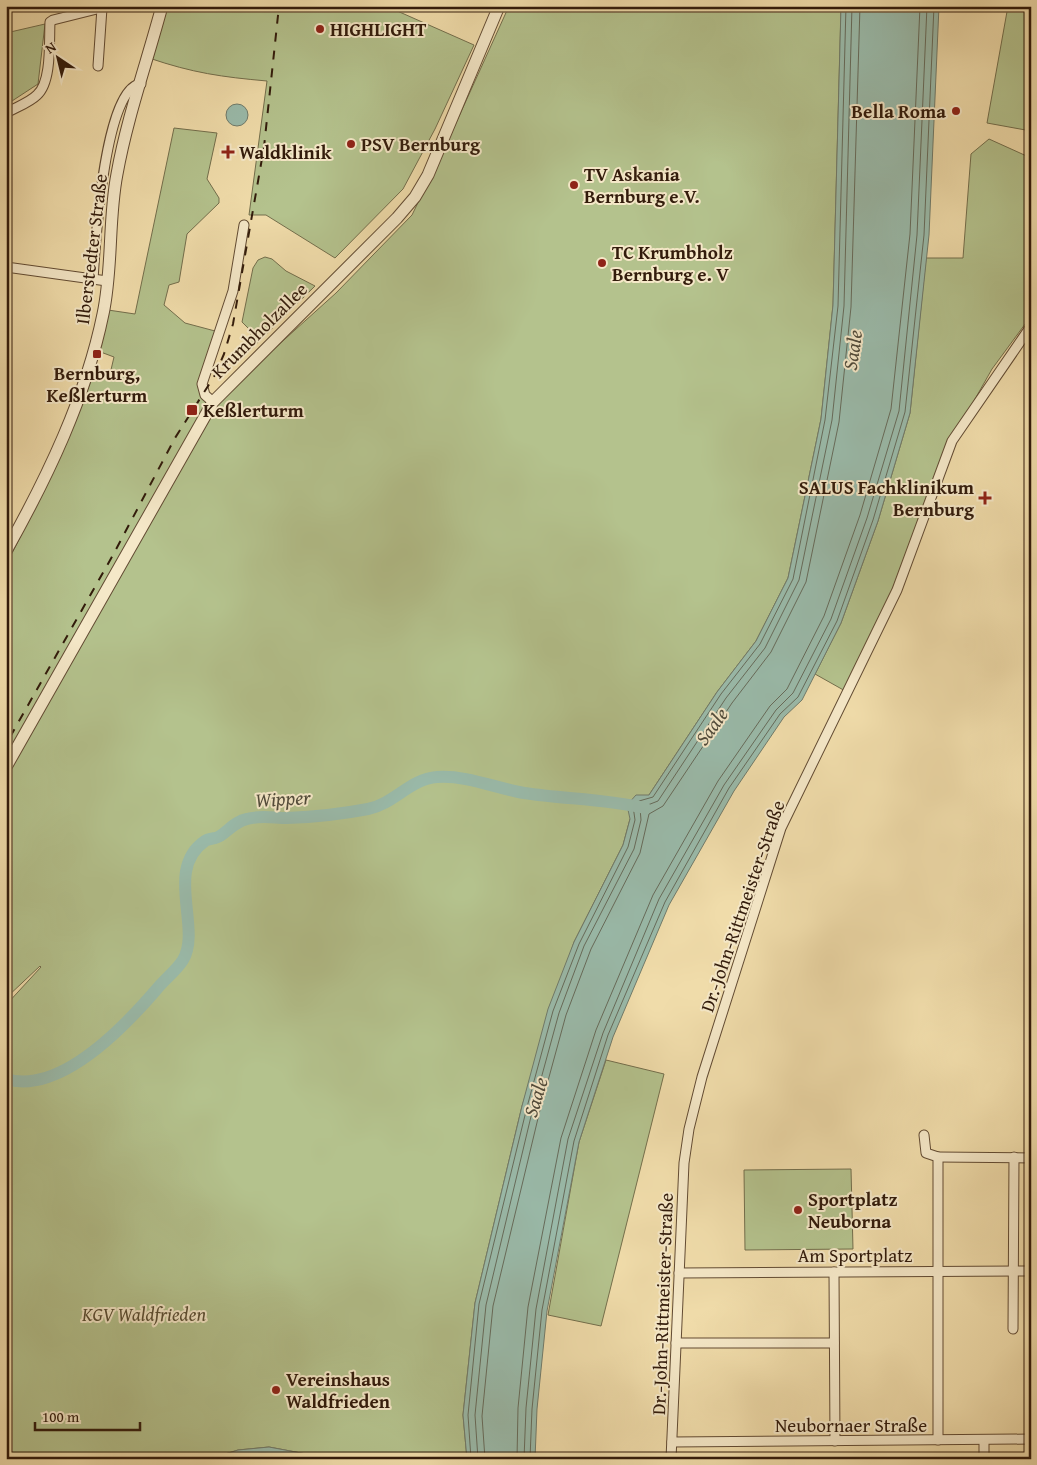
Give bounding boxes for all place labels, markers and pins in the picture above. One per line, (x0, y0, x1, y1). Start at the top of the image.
place label: HIGHLIGHT (330, 15, 426, 43)
marker: HIGHLIGHT (314, 23, 326, 35)
place label: Bella Roma (851, 97, 946, 125)
marker: Bella Roma (950, 105, 962, 117)
place label: PSV Bernburg (361, 130, 481, 158)
place label: Waldklinik (239, 138, 332, 166)
marker: PSV Bernburg (345, 138, 357, 150)
marker: Waldklinik (221, 145, 235, 159)
place label: TV Askania Bernburg e.V. (584, 160, 700, 210)
marker: TV Askania Bernburg e.V. (568, 179, 580, 191)
place label: TC Krumbholz Bernburg e. V (612, 238, 733, 288)
marker: TC Krumbholz Bernburg e. V (596, 257, 608, 269)
marker: Bernburg, Keßlerturm (91, 348, 103, 360)
place label: Bernburg, Keßlerturm (47, 359, 148, 409)
place label: Keßlerturm (203, 396, 304, 424)
marker: Keßlerturm (185, 403, 199, 417)
place label: SALUS Fachklinikum Bernburg (799, 473, 975, 523)
marker: SALUS Fachklinikum Bernburg (978, 491, 992, 505)
place label: Sportplatz Neuborna (808, 1185, 898, 1235)
marker: Sportplatz Neuborna (792, 1204, 804, 1216)
place label: Vereinshaus Waldfrieden (286, 1365, 391, 1415)
marker: Vereinshaus Waldfrieden (270, 1384, 282, 1396)

